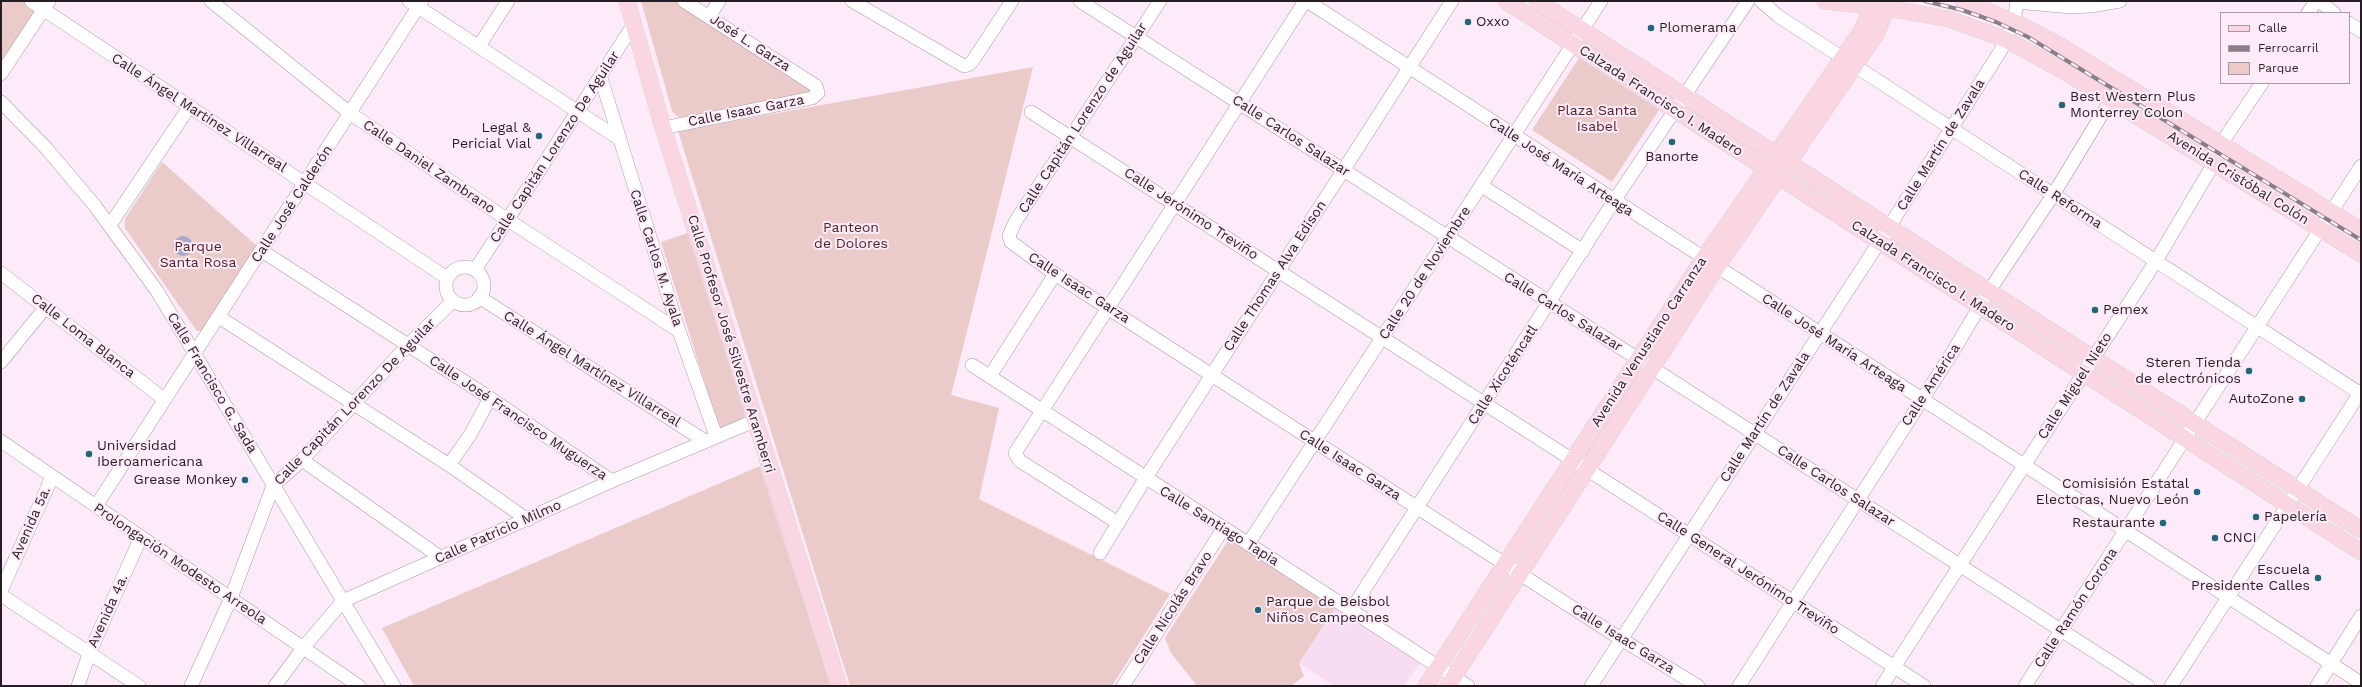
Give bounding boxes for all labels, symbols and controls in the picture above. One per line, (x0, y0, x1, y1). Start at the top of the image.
street label: José L. Garza (707, 11, 793, 75)
legend (2220, 12, 2350, 84)
place label: Oxxo (1476, 14, 1509, 30)
marker: Oxxo (1463, 17, 1473, 27)
street label: Calle Capitán Lorenzo de Aguilar (1015, 19, 1151, 217)
place label: Plomerama (1659, 20, 1736, 36)
text: Calle (2258, 21, 2287, 35)
marker: Plomerama (1646, 23, 1656, 33)
text: Ferrocarril (2258, 41, 2319, 55)
street label: Calzada Francisco I. Madero (1576, 42, 1746, 160)
street label: Calle Capitán Lorenzo De Aguilar (487, 48, 623, 246)
street label: Calle Ángel Martínez Villarreal (108, 50, 290, 176)
text: Parque (2258, 61, 2299, 75)
street label: Calle Martín de Zavala (1893, 76, 1989, 214)
place label: Best Western Plus Monterrey Colon (2070, 89, 2196, 122)
street label: Calle Isaac Garza (686, 91, 806, 131)
street label: Calle Carlos Salazar (1229, 92, 1353, 180)
marker: Best Western Plus Monterrey Colon (2057, 100, 2067, 110)
park label: Plaza Santa Isabel (1557, 103, 1637, 136)
street label: Calle José María Arteaga (1486, 114, 1636, 220)
street label: Calle Daniel Zambrano (360, 116, 498, 218)
place label: Legal & Pericial Vial (452, 120, 531, 152)
street label: Avenida Cristóbal Colón (2164, 127, 2312, 229)
marker: Legal & Pericial Vial (534, 131, 544, 141)
marker: Banorte (1667, 137, 1677, 147)
street label: Calle José Calderón (248, 142, 336, 266)
place label: Banorte (1645, 149, 1699, 165)
street label: Calle Jerónimo Treviño (1121, 164, 1261, 264)
street label: Calle Reforma (2015, 166, 2105, 232)
street label: Calle Carlos M. Ayala (626, 187, 686, 329)
street label: Calle Thomas Alva Edison (1220, 198, 1330, 354)
street label: Calle 20 de Noviembre (1376, 203, 1474, 343)
street label: Calle Profesor José Silvestre Aramberri (684, 213, 778, 475)
street label: Calzada Francisco I. Madero (1848, 217, 2018, 335)
park label: Panteon de Dolores (814, 220, 888, 252)
park label: Parque Santa Rosa (160, 239, 236, 272)
street label: Calle Isaac Garza (1025, 249, 1133, 327)
street label: Avenida Venustiano Carranza (1588, 254, 1710, 430)
street label: Calle Carlos Salazar (1500, 269, 1626, 355)
street label: Calle Loma Blanca (28, 290, 138, 382)
street label: Calle José María Arteaga (1759, 290, 1909, 396)
place label: Pemex (2103, 302, 2148, 318)
marker: Pemex (2090, 305, 2100, 315)
street label: Calle Ángel Martínez Villarreal (500, 307, 684, 431)
street label: Calle Francisco G. Sada (163, 310, 261, 456)
street label: Calle Capitán Lorenzo De Aguilar (271, 315, 439, 489)
street label: Calle Xicoténcatl (1465, 322, 1541, 428)
street label: Calle Miguel Nieto (2034, 329, 2116, 443)
street label: Calle América (1898, 341, 1964, 429)
street label: Calle Martín de Zavala (1716, 349, 1814, 485)
street label: Calle José Francisco Muguerza (426, 352, 610, 484)
place label: Steren Tienda de electrónicos (2135, 355, 2241, 388)
marker: Steren Tienda de electrónicos (2244, 366, 2254, 376)
place label: AutoZone (2229, 391, 2294, 407)
marker: AutoZone (2297, 394, 2307, 404)
street label: Calle Isaac Garza (1296, 426, 1404, 504)
place label: Universidad Iberoamericana (97, 438, 203, 470)
street label: Calle Carlos Salazar (1774, 442, 1898, 530)
marker: Universidad Iberoamericana (84, 449, 94, 459)
place label: Grease Monkey (134, 472, 237, 488)
marker: Grease Monkey (240, 475, 250, 485)
place label: Comisisión Estatal Electoras, Nuevo León (2036, 476, 2189, 508)
street label: Calle Santiago Tapia (1156, 482, 1282, 570)
street label: Avenida 5a. (8, 484, 54, 562)
marker: Comisisión Estatal Electoras, Nuevo León (2192, 487, 2202, 497)
street label: Calle Patricio Milmo (432, 496, 564, 568)
street label: Prolongación Modesto Arreola (90, 500, 270, 628)
street label: Calle General Jerónimo Treviño (1654, 508, 1842, 638)
place label: Papelería (2264, 509, 2327, 525)
marker: Papelería (2251, 512, 2261, 522)
place label: Restaurante (2072, 515, 2155, 531)
marker: Restaurante (2158, 518, 2168, 528)
place label: CNCI (2223, 530, 2257, 546)
marker: CNCI (2210, 533, 2220, 543)
street label: Calle Ramón Corona (2031, 545, 2121, 671)
street label: Calle Nicolás Bravo (1130, 548, 1216, 668)
place label: Escuela Presidente Calles (2191, 562, 2310, 594)
street label: Avenida 4a. (84, 572, 132, 650)
marker: Escuela Presidente Calles (2313, 573, 2323, 583)
place label: Parque de Beisbol Niños Campeones (1266, 594, 1390, 626)
street label: Calle Isaac Garza (1569, 601, 1677, 677)
marker: Parque de Beisbol Niños Campeones (1253, 605, 1263, 615)

